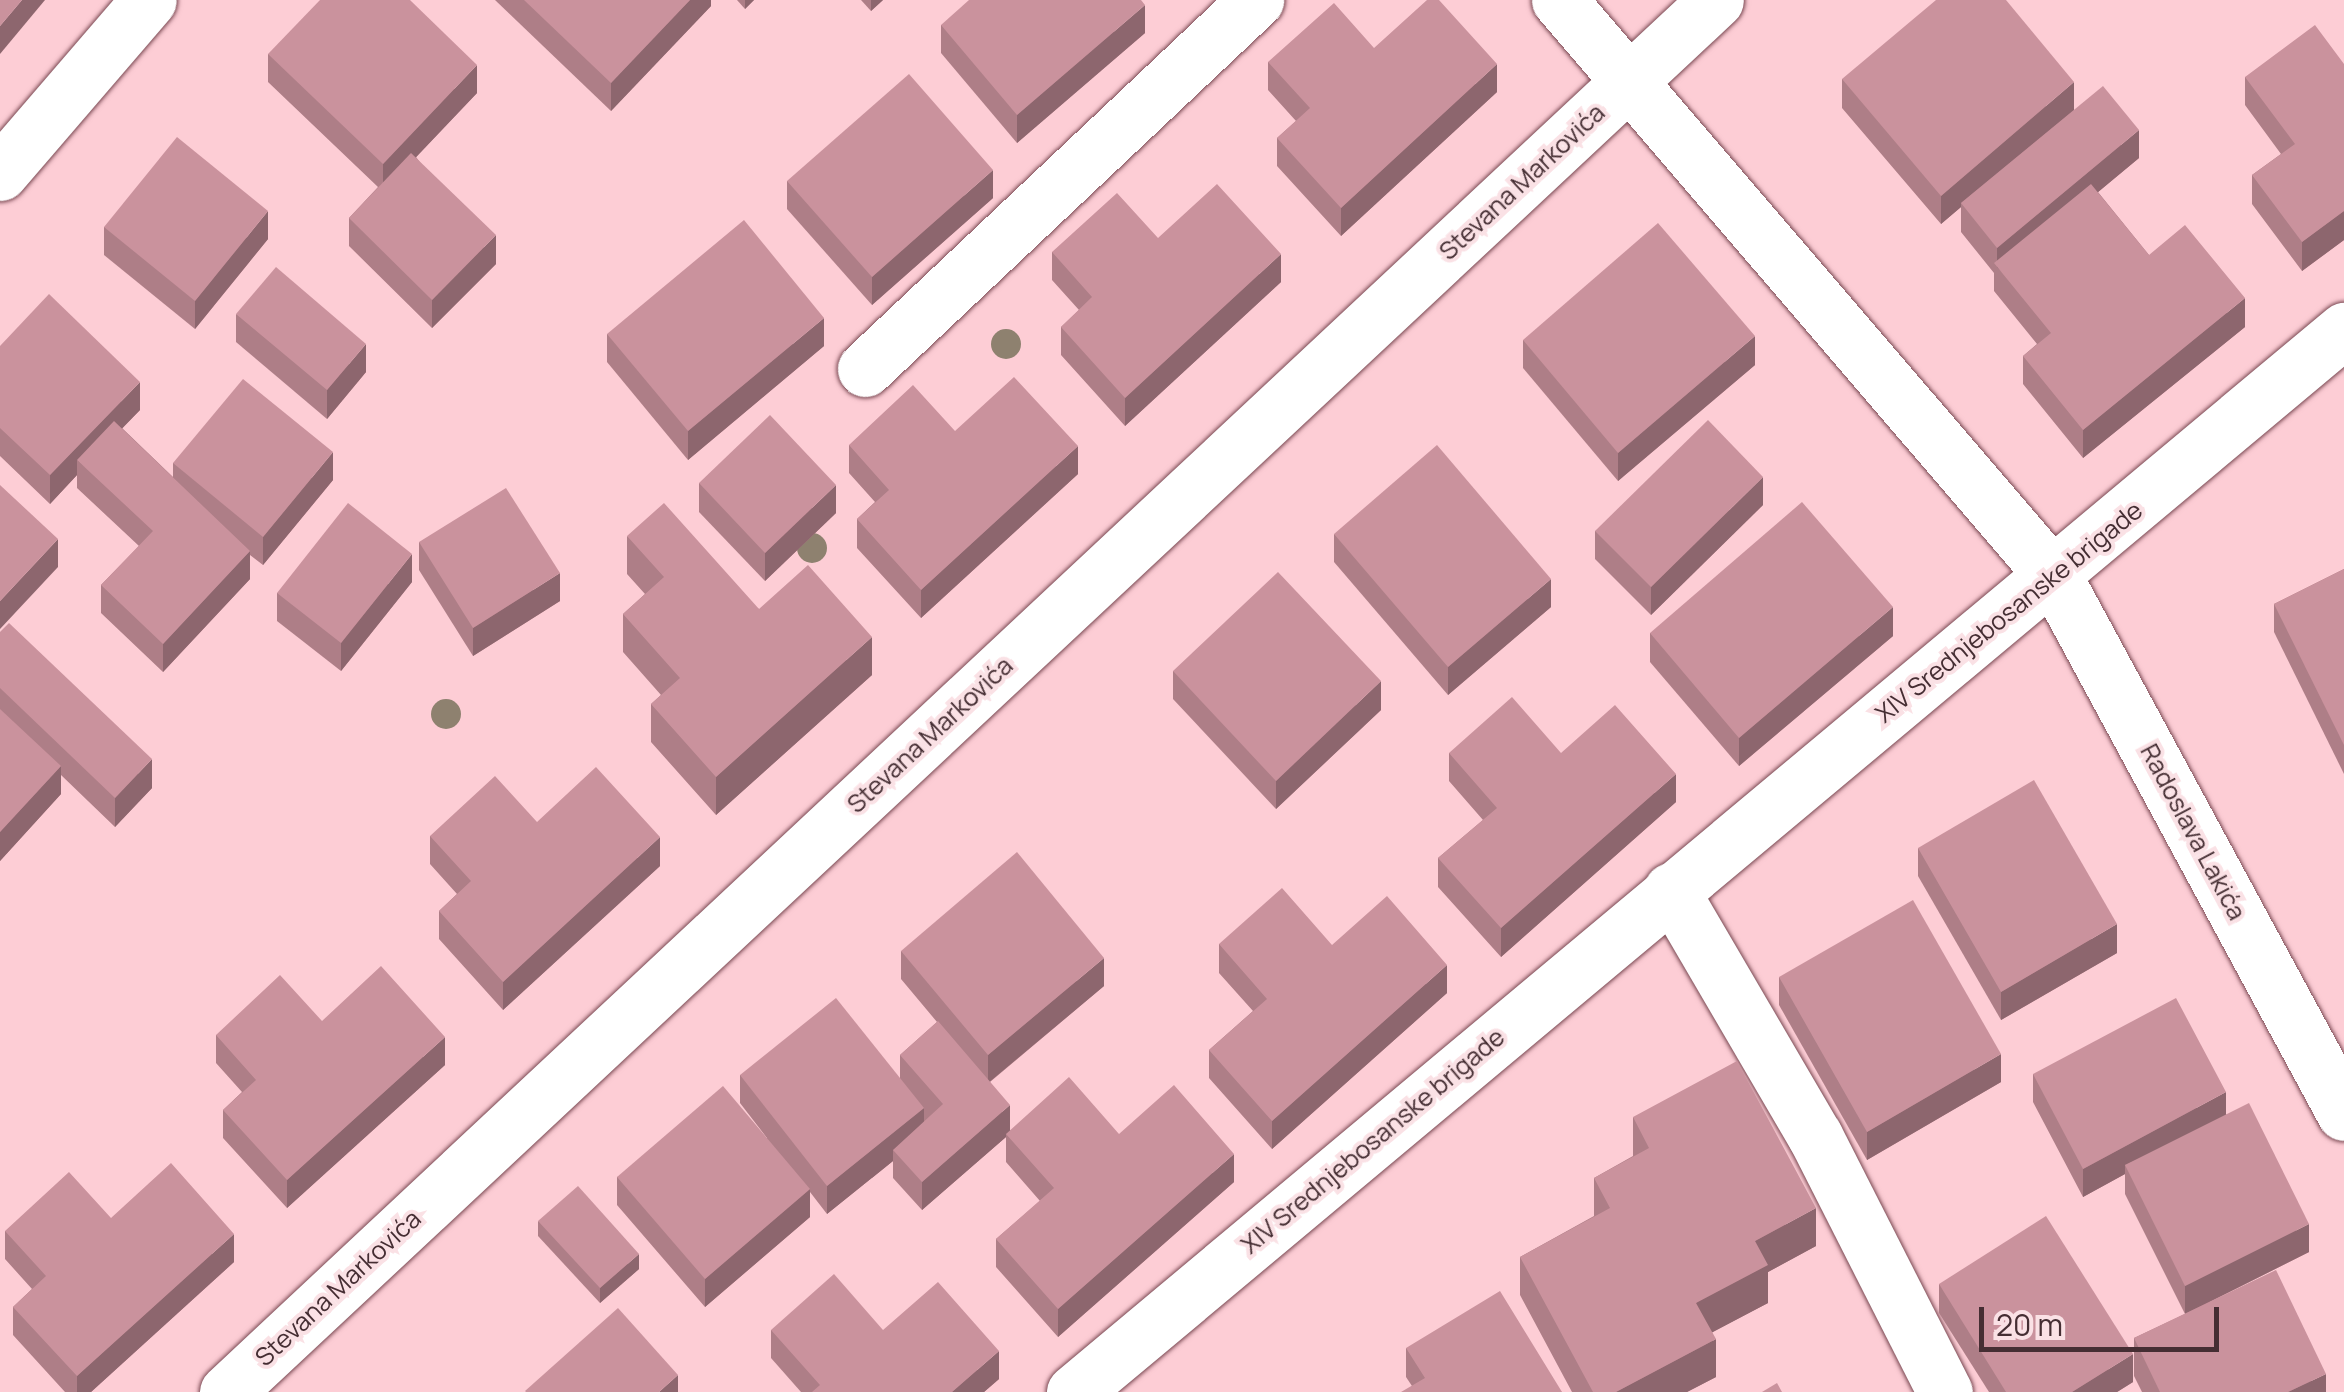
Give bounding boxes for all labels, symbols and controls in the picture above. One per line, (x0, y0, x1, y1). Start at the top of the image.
street label: Stevana Markovića (1433, 98, 1611, 266)
street label: XIV Srednjebosanske brigade (1870, 495, 2148, 729)
street label: Stevana Markovića (841, 651, 1019, 819)
street label: Radoslava Lakića (2134, 739, 2252, 925)
street label: XIV Srednjebosanske brigade (1235, 1022, 1511, 1260)
street label: Stevana Markovića (249, 1204, 427, 1372)
scale bar (1984, 1287, 2224, 1349)
text: 20 m (1996, 1304, 2063, 1345)

